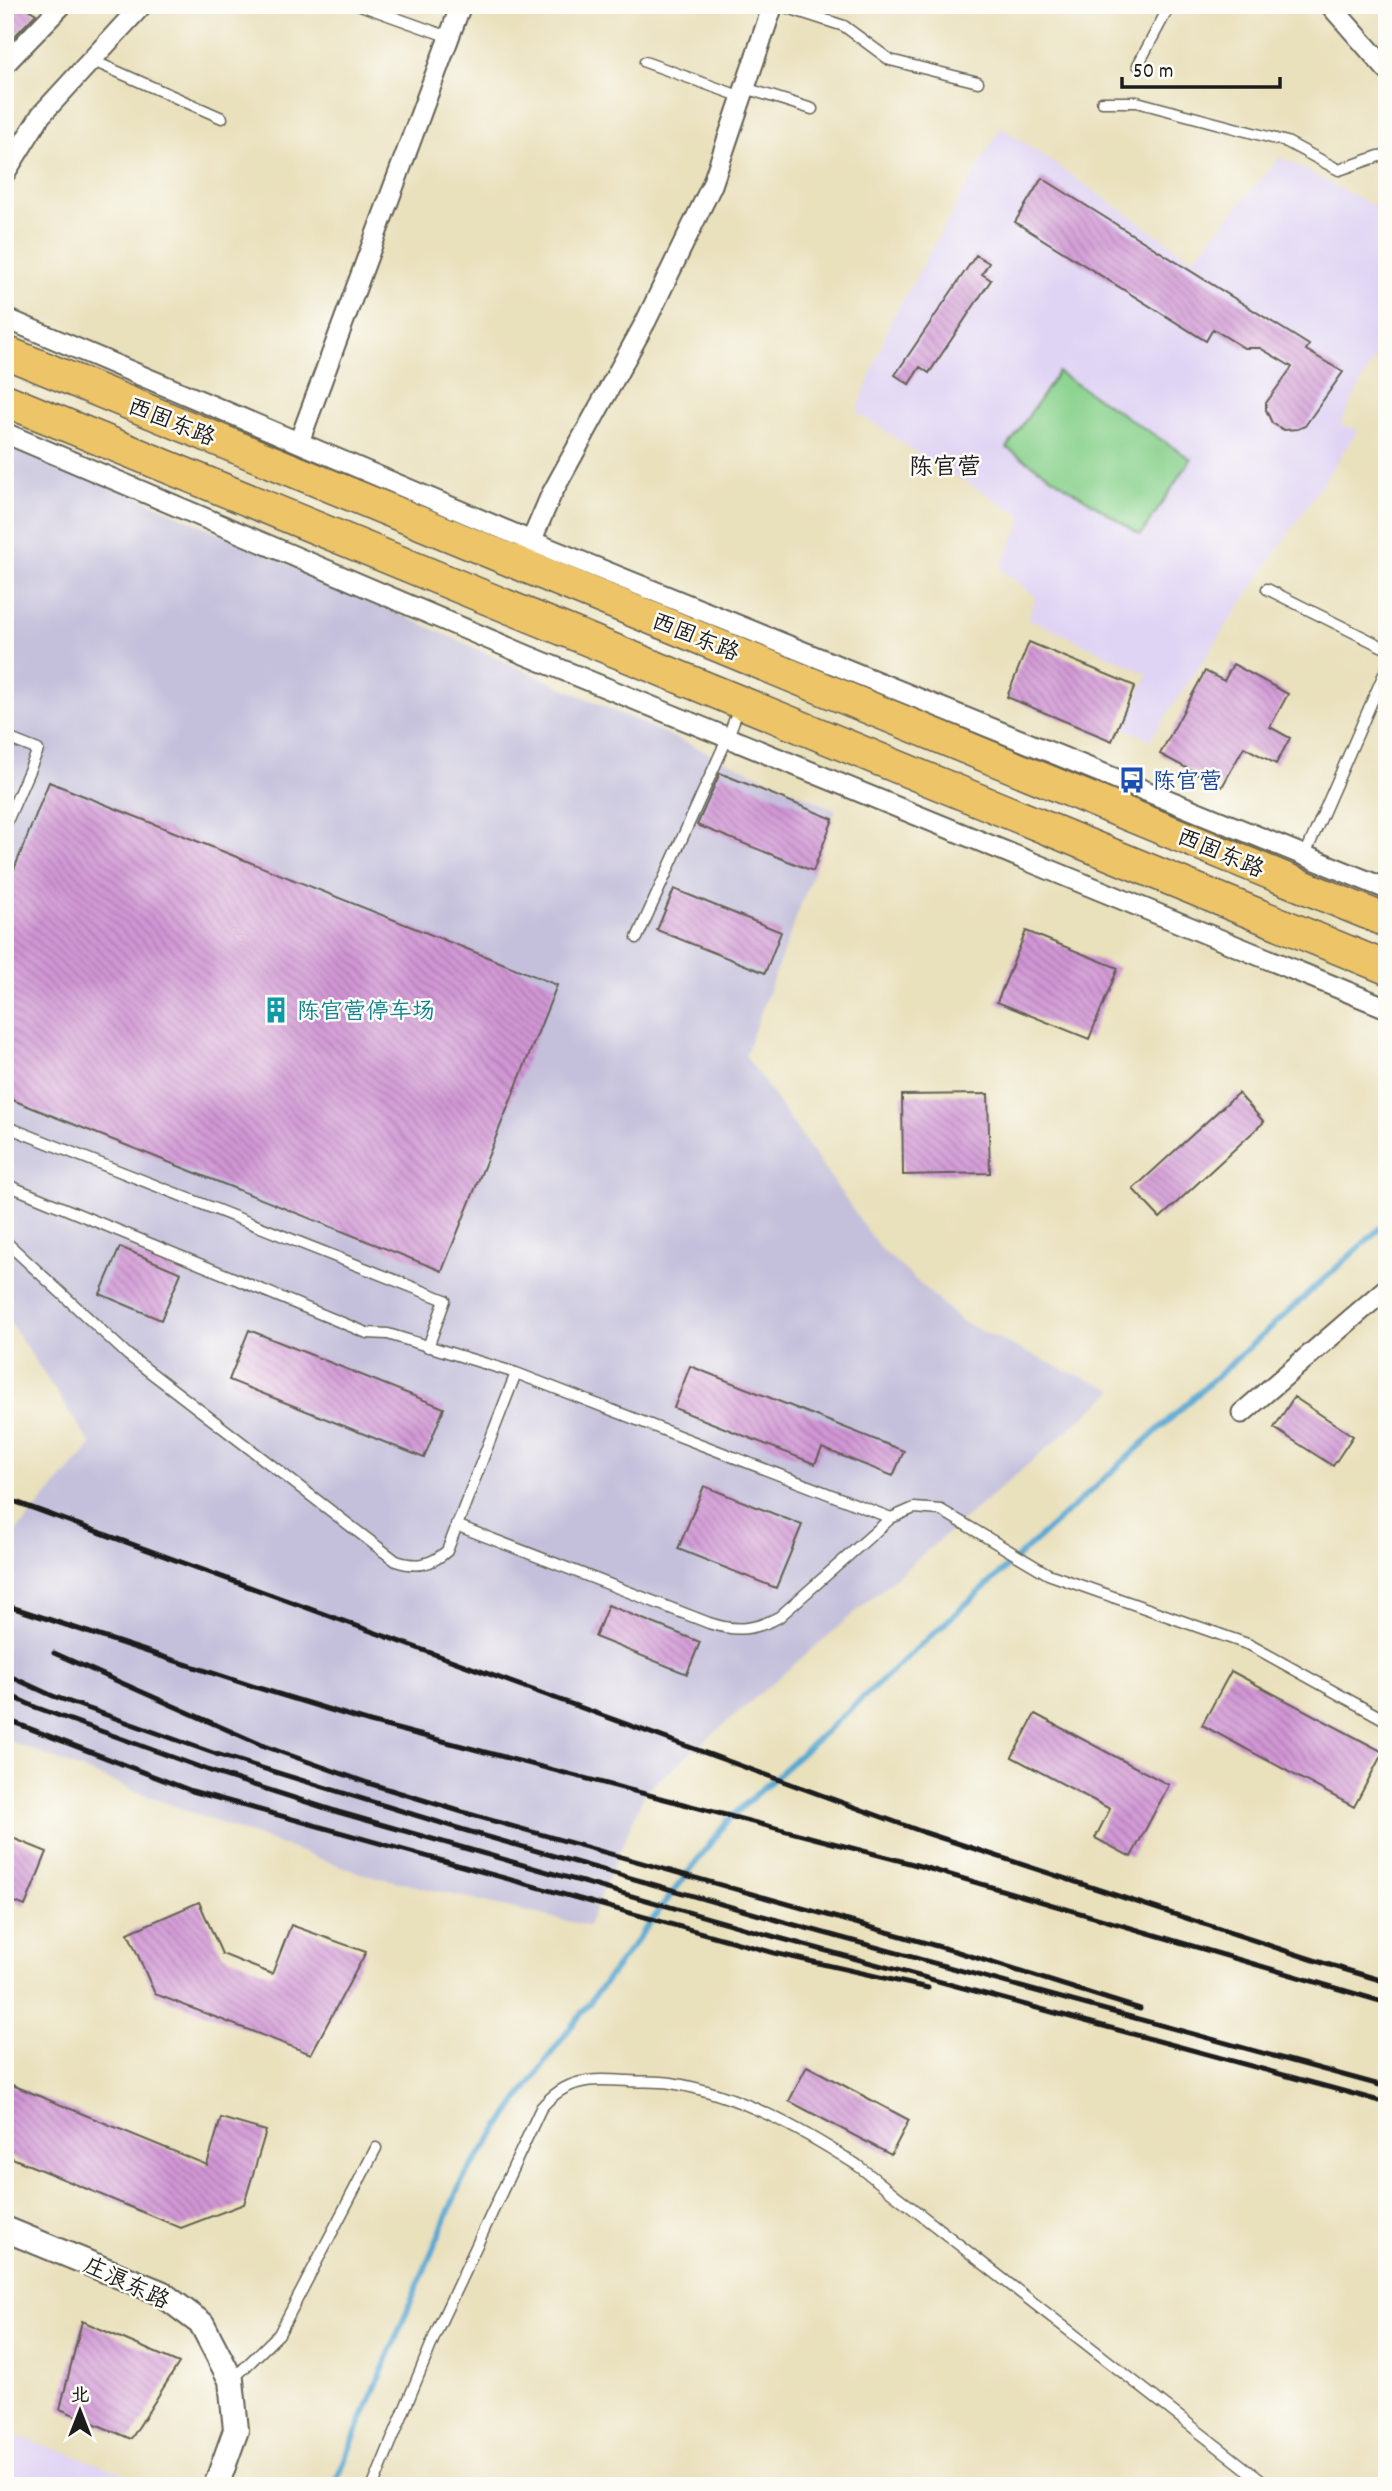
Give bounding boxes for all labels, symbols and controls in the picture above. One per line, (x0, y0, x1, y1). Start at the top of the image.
scale bar (1122, 46, 1280, 90)
text: 50 m (1133, 58, 1173, 88)
street label: 西固东路 (122, 392, 220, 457)
district label: 陈官营 (909, 452, 981, 486)
street label: 西固东路 (646, 607, 744, 672)
bus stop icon: 陈官营 (1117, 765, 1147, 795)
place label: 陈官营 (1153, 767, 1222, 800)
street label: 西固东路 (1171, 822, 1268, 888)
building icon: 陈官营停车场 (261, 995, 291, 1025)
place label: 陈官营停车场 (297, 997, 435, 1030)
street label: 庄浪东路 (77, 2251, 174, 2320)
north arrow (46, 2376, 116, 2446)
text: 北 (70, 2384, 90, 2411)

